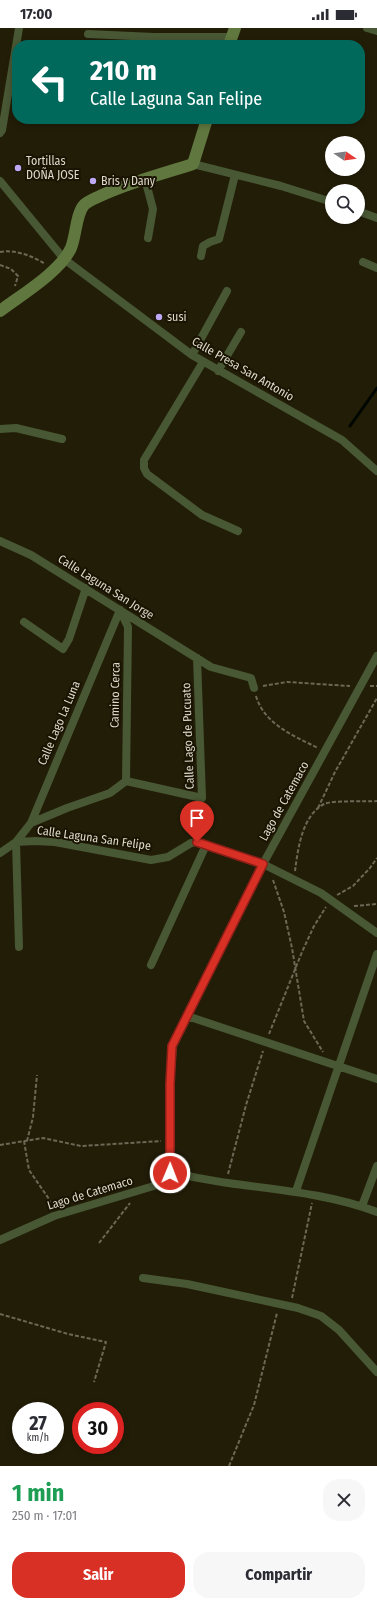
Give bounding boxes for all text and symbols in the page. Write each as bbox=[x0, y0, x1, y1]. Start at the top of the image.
text: 17:00 bbox=[20, 5, 53, 23]
text: 210 m bbox=[90, 54, 157, 87]
icon: left bbox=[24, 56, 76, 108]
text: Calle Laguna San Felipe bbox=[90, 88, 262, 110]
north arrow bbox=[325, 136, 365, 176]
map controls bbox=[325, 136, 365, 224]
place label: Tortillas DOÑA JOSE bbox=[26, 154, 80, 182]
marker: Tortillas DOÑA JOSE bbox=[13, 163, 23, 173]
place label: Bris y Dany bbox=[101, 174, 156, 188]
marker: Bris y Dany bbox=[88, 176, 98, 186]
button: search bbox=[325, 184, 365, 224]
place label: susi bbox=[167, 310, 187, 324]
marker: susi bbox=[154, 312, 164, 322]
street label: Calle Presa San Antonio bbox=[189, 334, 297, 404]
street label: Calle Laguna San Jorge bbox=[55, 552, 157, 622]
street label: Camino Cerca bbox=[107, 662, 123, 728]
street label: Calle Lago La Luna bbox=[35, 679, 83, 767]
street label: Calle Lago de Pucuato bbox=[179, 682, 197, 790]
street label: Lago de Catemaco bbox=[256, 759, 312, 843]
pin bbox=[180, 801, 214, 842]
icon: arrive bbox=[186, 807, 208, 829]
street label: Calle Laguna San Felipe bbox=[36, 823, 152, 853]
position arrow bbox=[149, 1152, 191, 1194]
street label: Lago de Catemaco bbox=[46, 1173, 134, 1213]
speed limit sign: 30 bbox=[72, 1402, 124, 1454]
text: 27 bbox=[29, 1411, 47, 1435]
text: km/h bbox=[27, 1432, 49, 1444]
text: 1 min bbox=[12, 1479, 64, 1507]
button: close bbox=[323, 1479, 365, 1521]
text: 250 m · 17:01 bbox=[12, 1508, 77, 1523]
button: Salir bbox=[12, 1552, 185, 1598]
button: Compartir bbox=[193, 1552, 365, 1598]

